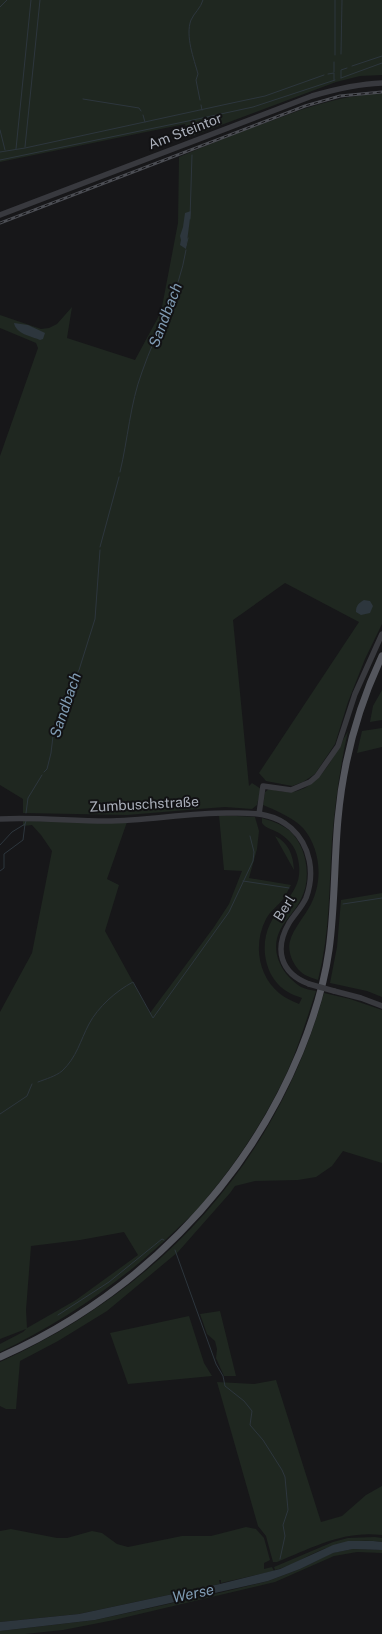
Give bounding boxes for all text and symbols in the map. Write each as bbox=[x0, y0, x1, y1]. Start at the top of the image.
street label: Am Steintor bbox=[146, 110, 224, 152]
water label: Sandbach bbox=[145, 280, 185, 350]
water label: Sandbach bbox=[46, 670, 84, 740]
street label: Zumbuschstraße bbox=[89, 793, 199, 815]
street label: Berl bbox=[270, 892, 298, 924]
water label: Werse bbox=[171, 1580, 215, 1606]

